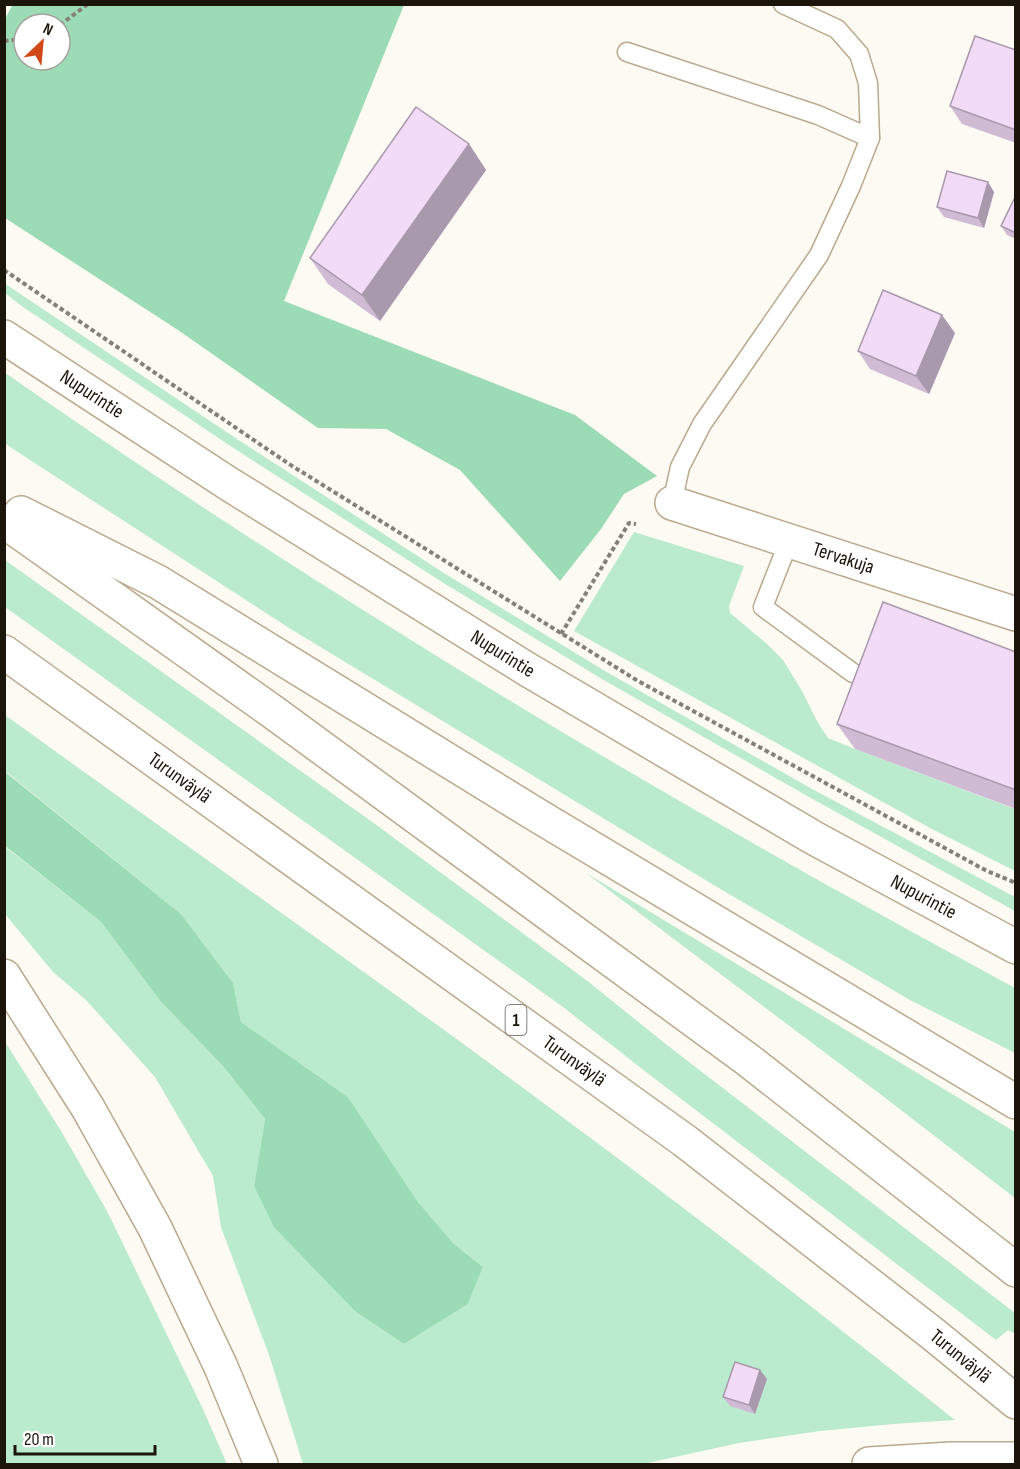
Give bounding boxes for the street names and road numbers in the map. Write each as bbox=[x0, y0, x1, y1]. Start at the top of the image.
street label: Nupurintie bbox=[55, 365, 128, 424]
street label: Tervakuja bbox=[810, 537, 877, 579]
street label: Nupurintie bbox=[466, 625, 539, 683]
street label: Turunväylä bbox=[143, 747, 216, 809]
street label: Nupurintie bbox=[886, 870, 961, 925]
road number: 1 bbox=[506, 1005, 526, 1035]
street label: Turunväylä bbox=[538, 1031, 610, 1092]
street label: Turunväylä bbox=[925, 1324, 996, 1388]

